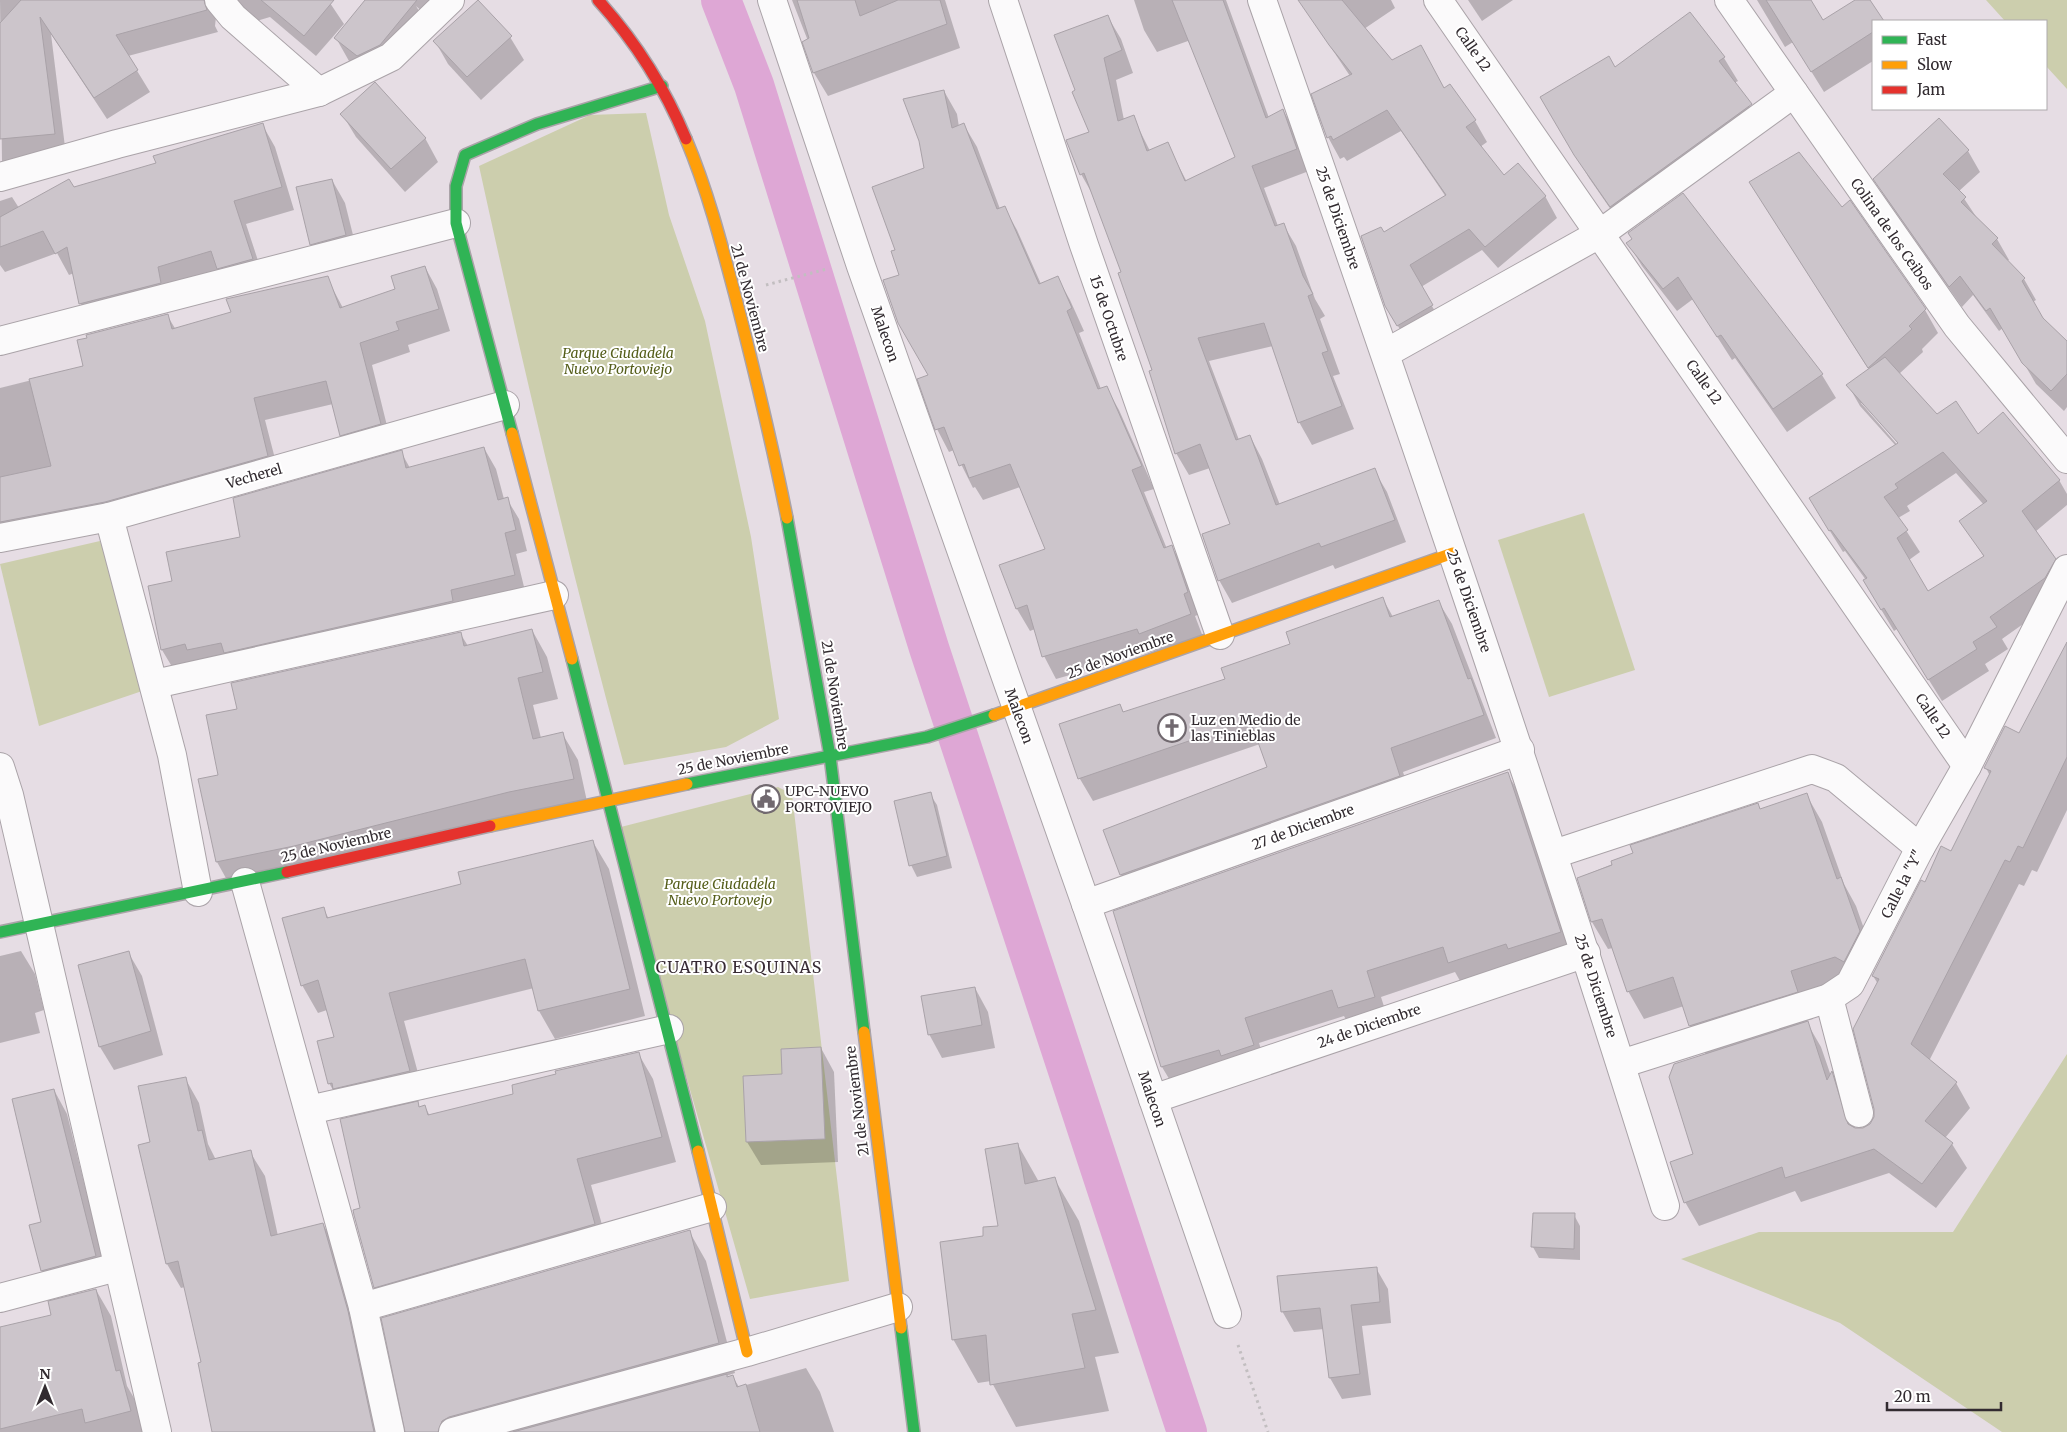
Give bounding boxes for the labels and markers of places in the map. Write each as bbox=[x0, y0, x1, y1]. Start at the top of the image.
place label: Luz en Medio de las Tinieblas bbox=[1191, 711, 1301, 745]
church icon: Luz en Medio de las Tinieblas bbox=[1157, 713, 1187, 743]
place label: UPC-NUEVO PORTOVIEJO bbox=[785, 782, 872, 816]
public building icon: UPC-NUEVO PORTOVIEJO bbox=[751, 784, 781, 814]

